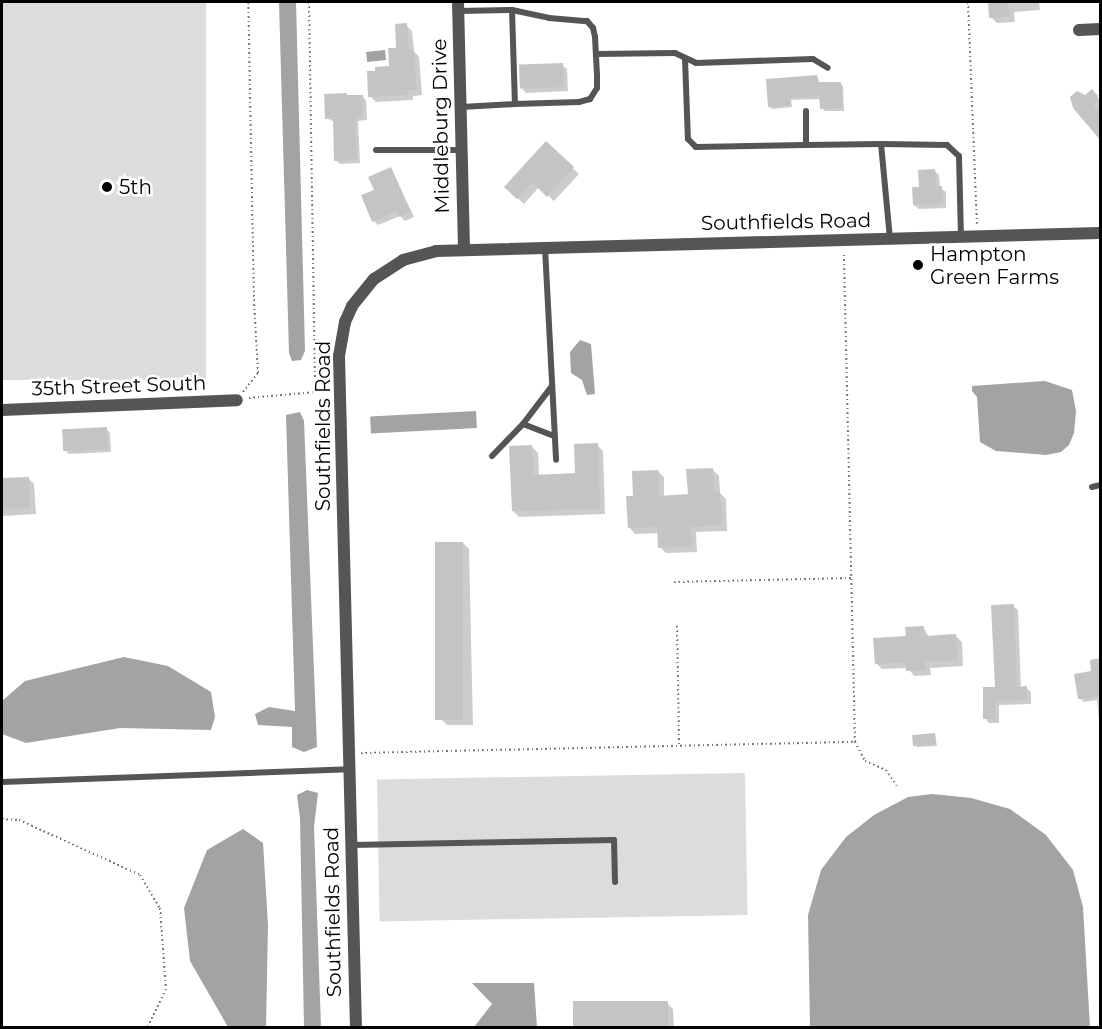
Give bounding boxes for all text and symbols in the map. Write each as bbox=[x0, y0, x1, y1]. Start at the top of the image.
street label: Middleburg Drive bbox=[427, 38, 455, 214]
place label: 5th bbox=[119, 175, 152, 199]
marker: 5th bbox=[100, 180, 114, 194]
street label: Southfields Road bbox=[701, 209, 871, 235]
place label: Hampton Green Farms bbox=[930, 242, 1059, 289]
marker: Hampton Green Farms bbox=[911, 258, 925, 272]
street label: Southfields Road bbox=[311, 341, 335, 511]
street label: 35th Street South bbox=[31, 371, 207, 401]
street label: Southfields Road bbox=[320, 827, 346, 997]

